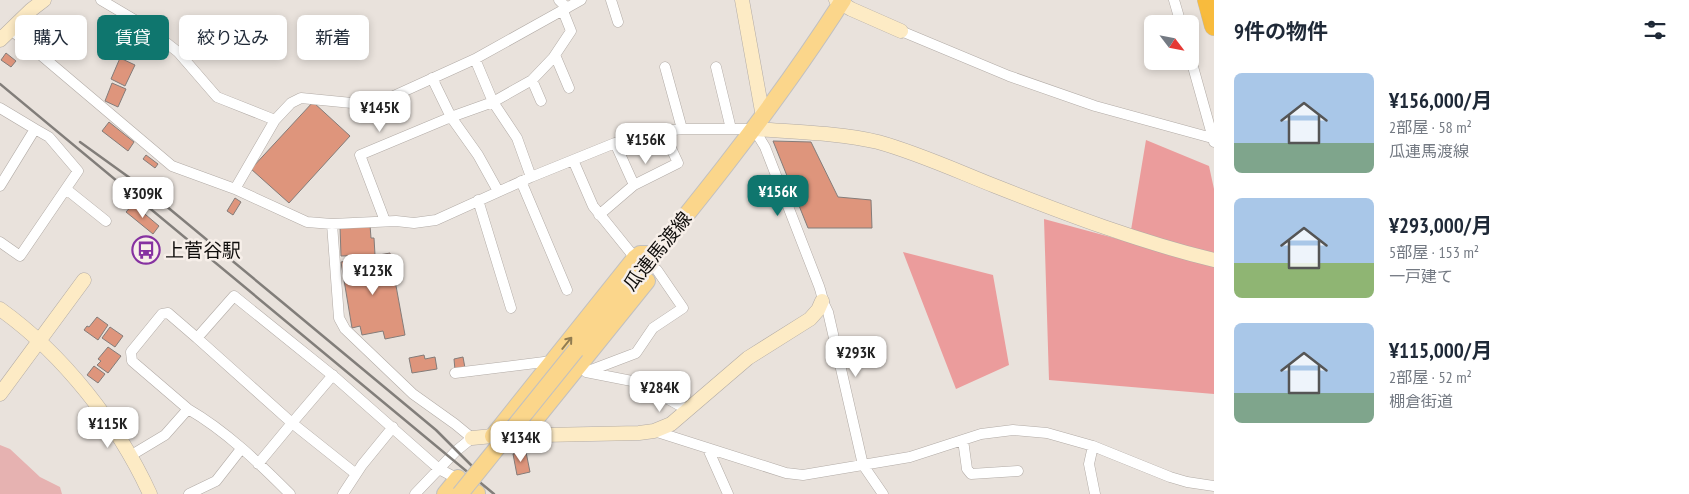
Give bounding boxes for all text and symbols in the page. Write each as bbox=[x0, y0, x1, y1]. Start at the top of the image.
chip: 購入 bbox=[15, 15, 87, 60]
chip: 賃貸 bbox=[97, 15, 169, 60]
chip: 絞り込み bbox=[179, 15, 287, 60]
chip: 新着 bbox=[297, 15, 369, 60]
north arrow bbox=[1144, 15, 1199, 70]
map controls bbox=[1144, 15, 1199, 70]
icon: filters bbox=[1641, 16, 1669, 44]
text: 9件の物件 bbox=[1234, 18, 1328, 45]
text: ¥156,000/月 bbox=[1389, 87, 1492, 114]
pin: ¥145K bbox=[345, 90, 415, 133]
icon: home bbox=[1274, 93, 1334, 153]
text: ¥145K bbox=[361, 97, 399, 117]
text: 2部屋 · 58 m² bbox=[1389, 117, 1472, 137]
pin: ¥156K bbox=[611, 122, 681, 165]
text: ¥156K bbox=[627, 129, 665, 149]
text: 瓜連馬渡線 bbox=[1389, 141, 1469, 161]
pin: ¥156K bbox=[743, 174, 813, 217]
pin: ¥309K bbox=[108, 176, 178, 219]
text: ¥156K bbox=[759, 181, 797, 201]
text: ¥309K bbox=[124, 183, 162, 203]
street label: 瓜連馬渡線 bbox=[618, 207, 696, 295]
text: ¥293,000/月 bbox=[1389, 212, 1492, 239]
icon: home bbox=[1274, 218, 1334, 278]
bus stop icon: 上菅谷駅 bbox=[131, 235, 161, 265]
place label: 上菅谷駅 bbox=[165, 238, 241, 262]
text: 5部屋 · 153 m² bbox=[1389, 242, 1479, 262]
pin: ¥123K bbox=[338, 254, 408, 296]
text: ¥123K bbox=[354, 260, 392, 280]
text: 一戸建て bbox=[1389, 266, 1453, 286]
one-way arrow bbox=[561, 336, 572, 349]
pin: ¥293K bbox=[821, 336, 891, 378]
text: ¥115,000/月 bbox=[1389, 337, 1492, 364]
text: ¥293K bbox=[837, 342, 875, 362]
icon: home bbox=[1274, 343, 1334, 403]
text: 2部屋 · 52 m² bbox=[1389, 367, 1472, 387]
pin: ¥284K bbox=[625, 370, 695, 413]
text: ¥284K bbox=[641, 377, 679, 397]
text: 棚倉街道 bbox=[1389, 391, 1453, 411]
pin: ¥115K bbox=[73, 406, 143, 449]
text: ¥115K bbox=[89, 413, 127, 433]
pin: ¥134K bbox=[486, 420, 556, 463]
text: ¥134K bbox=[502, 427, 540, 447]

